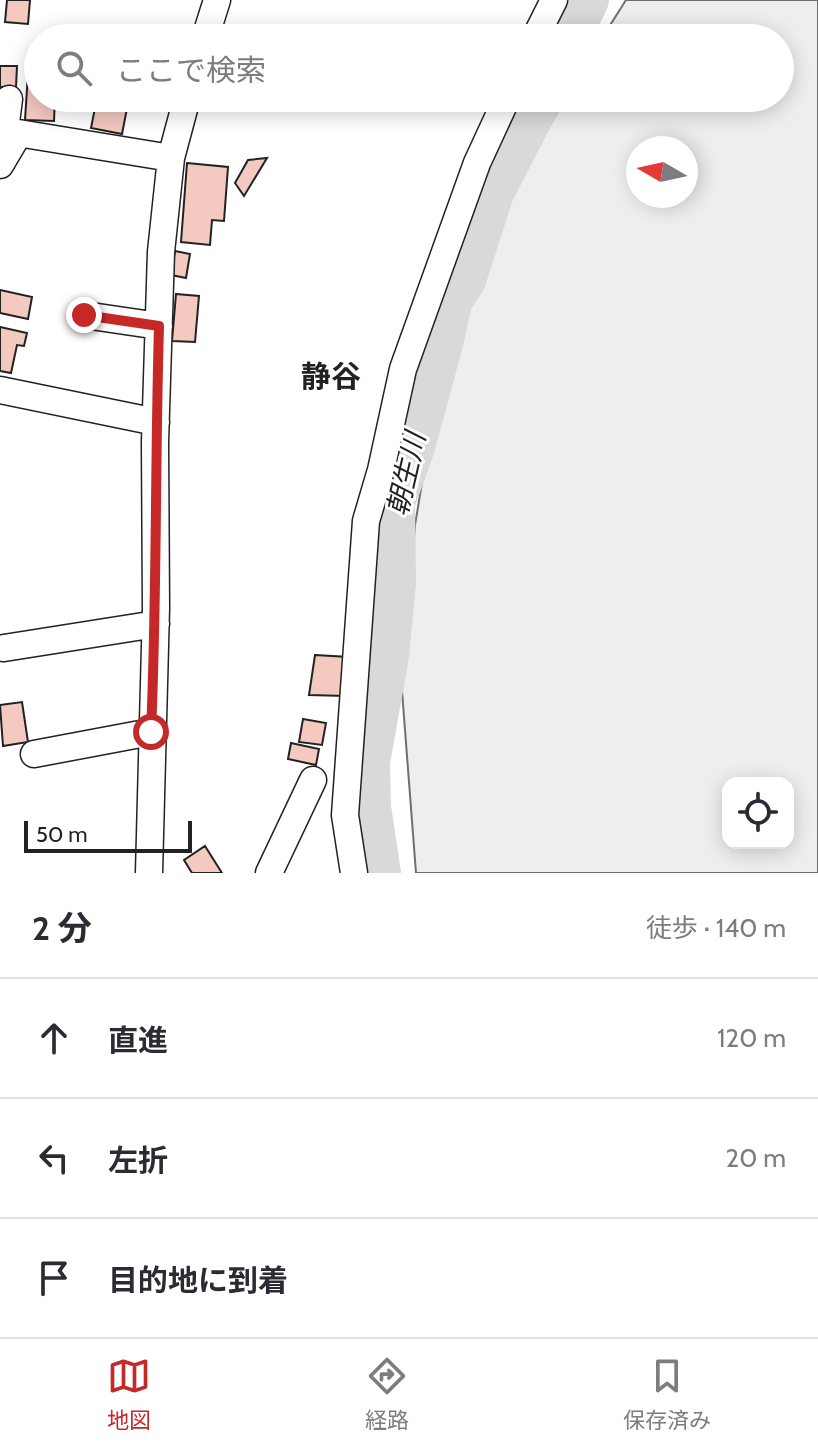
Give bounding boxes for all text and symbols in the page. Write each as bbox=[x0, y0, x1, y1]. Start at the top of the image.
search box bbox=[24, 24, 794, 112]
icon: search bbox=[52, 46, 96, 90]
text: ここで検索 bbox=[116, 52, 266, 89]
north arrow bbox=[626, 136, 698, 208]
route end bbox=[66, 297, 102, 333]
district label: 静谷 bbox=[301, 358, 361, 395]
water label: 朝生川 bbox=[380, 426, 433, 519]
route start bbox=[133, 714, 169, 750]
map controls bbox=[722, 777, 794, 849]
button: locate bbox=[722, 777, 794, 849]
scale bar bbox=[24, 817, 192, 853]
text: 50 m bbox=[36, 821, 88, 848]
text: 2 分 bbox=[32, 907, 92, 949]
text: 徒歩 · 140 m bbox=[646, 912, 786, 944]
icon: ahead bbox=[32, 1016, 76, 1060]
text: 直進 bbox=[108, 1022, 168, 1059]
text: 120 m bbox=[717, 1022, 786, 1054]
icon: left bbox=[32, 1136, 76, 1180]
text: 左折 bbox=[108, 1142, 168, 1179]
text: 20 m bbox=[726, 1142, 786, 1174]
icon: arrive bbox=[32, 1256, 76, 1300]
text: 目的地に到着 bbox=[108, 1262, 288, 1299]
tab: 地図 bbox=[107, 1354, 151, 1434]
tab: 経路 bbox=[365, 1354, 409, 1434]
tab: 保存済み bbox=[623, 1354, 711, 1434]

